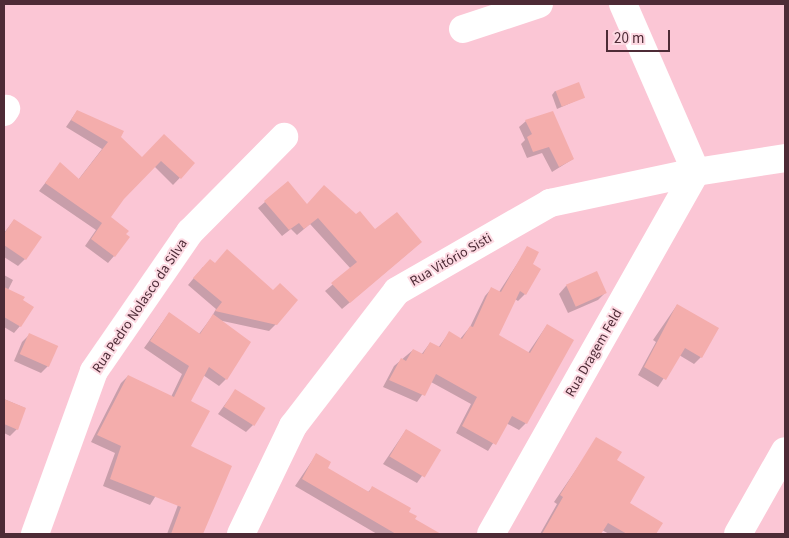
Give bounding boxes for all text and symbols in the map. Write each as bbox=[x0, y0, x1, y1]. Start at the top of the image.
scale bar bbox=[609, 20, 673, 52]
text: 20 m bbox=[614, 28, 644, 49]
street label: Rua Vitório Sisti bbox=[407, 230, 495, 290]
street label: Rua Pedro Nolasco da Silva bbox=[89, 236, 191, 376]
street label: Rua Dragem Feld bbox=[562, 306, 626, 400]

